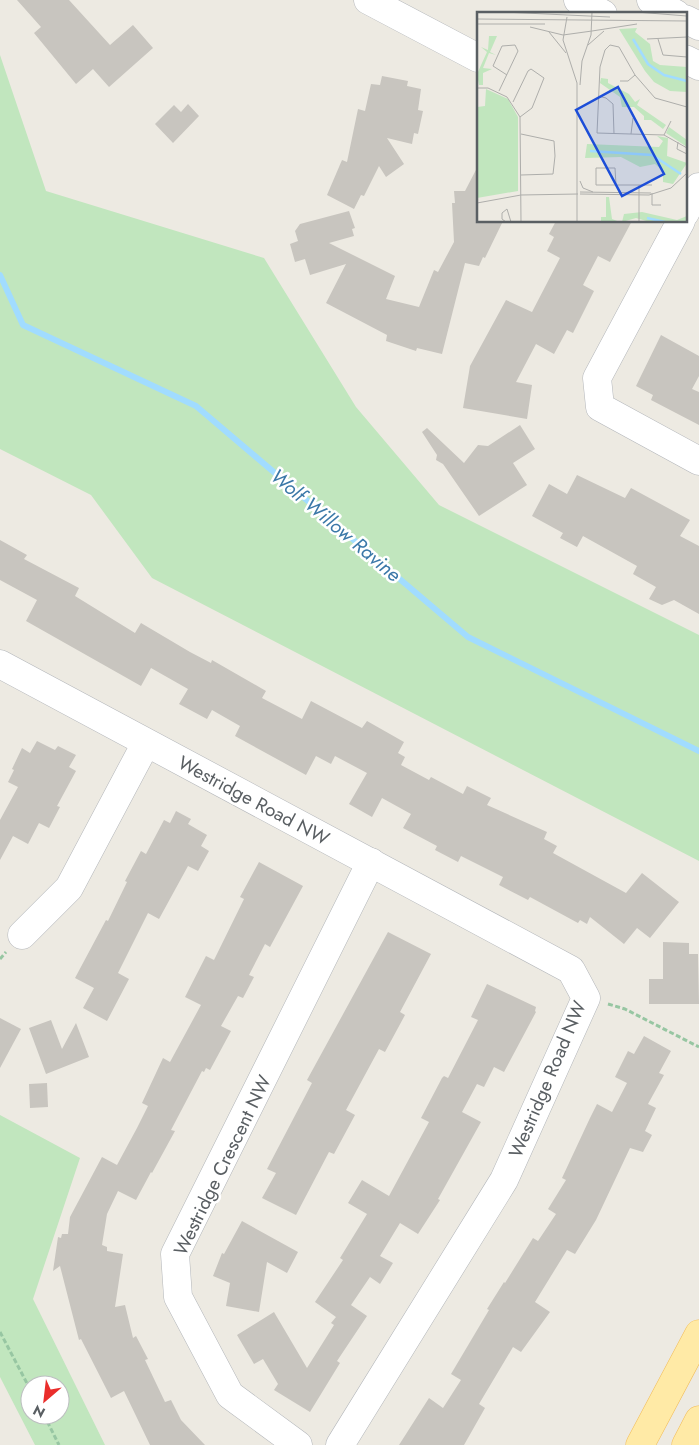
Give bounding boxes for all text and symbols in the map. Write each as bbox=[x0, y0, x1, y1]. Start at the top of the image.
inset map bbox=[477, 12, 686, 222]
water label: Wolf Willow Ravine bbox=[264, 462, 407, 589]
street label: Westridge Road NW bbox=[173, 749, 334, 852]
street label: Westridge Road NW bbox=[502, 996, 593, 1162]
street label: Westridge Crescent NW bbox=[167, 1071, 278, 1260]
north arrow bbox=[20, 1375, 70, 1425]
text: N bbox=[29, 1400, 49, 1423]

